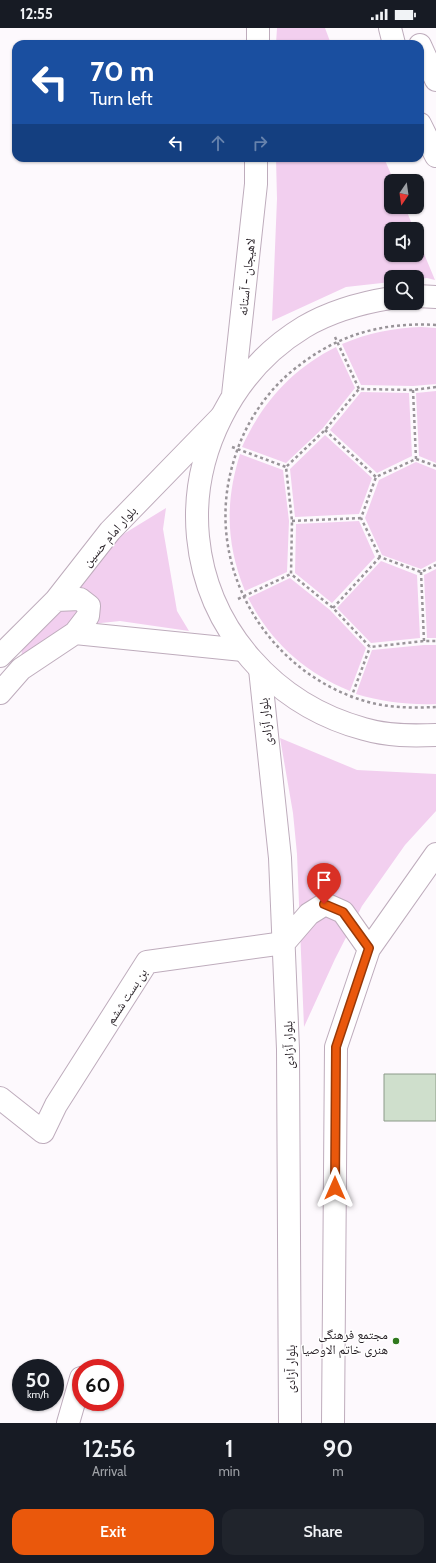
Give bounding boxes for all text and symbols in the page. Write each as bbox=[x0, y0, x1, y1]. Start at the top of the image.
text: 12:55 bbox=[20, 5, 53, 23]
text: 70 m bbox=[90, 54, 154, 88]
icon: left bbox=[24, 56, 76, 108]
text: Turn left bbox=[90, 88, 153, 110]
icon: left bbox=[165, 132, 187, 154]
icon: ahead bbox=[207, 132, 229, 154]
icon: right bbox=[249, 132, 271, 154]
north arrow bbox=[384, 174, 424, 214]
map controls bbox=[384, 174, 424, 310]
button: sound bbox=[384, 222, 424, 262]
street label: لاهیجان - آستانه bbox=[234, 237, 259, 317]
button: search bbox=[384, 270, 424, 310]
street label: بلوار امام حسین bbox=[78, 503, 140, 570]
street label: بلوار آزادی bbox=[255, 697, 276, 747]
pin bbox=[307, 863, 341, 904]
icon: arrive bbox=[313, 869, 335, 891]
street label: بن بست ششم bbox=[102, 965, 151, 1028]
street label: بلوار آزادی bbox=[279, 1020, 298, 1070]
position arrow bbox=[314, 1167, 356, 1209]
place label: مجتمع فرهنگی هنری خاتم الاوصیا bbox=[301, 1326, 388, 1358]
marker: مجتمع فرهنگی هنری خاتم الاوصیا bbox=[391, 1336, 401, 1346]
street label: بلوار آزادی bbox=[282, 1345, 299, 1393]
speed limit sign: 60 bbox=[72, 1359, 124, 1411]
text: 50 bbox=[26, 1368, 50, 1392]
text: km/h bbox=[27, 1388, 49, 1401]
text: 12:56 bbox=[83, 1434, 136, 1463]
text: 1 bbox=[225, 1434, 233, 1463]
text: 90 bbox=[323, 1434, 353, 1463]
text: Arrival bbox=[92, 1463, 127, 1479]
text: min bbox=[218, 1463, 240, 1479]
text: m bbox=[332, 1463, 344, 1479]
button: Exit bbox=[12, 1509, 214, 1555]
button: Share bbox=[222, 1509, 424, 1555]

